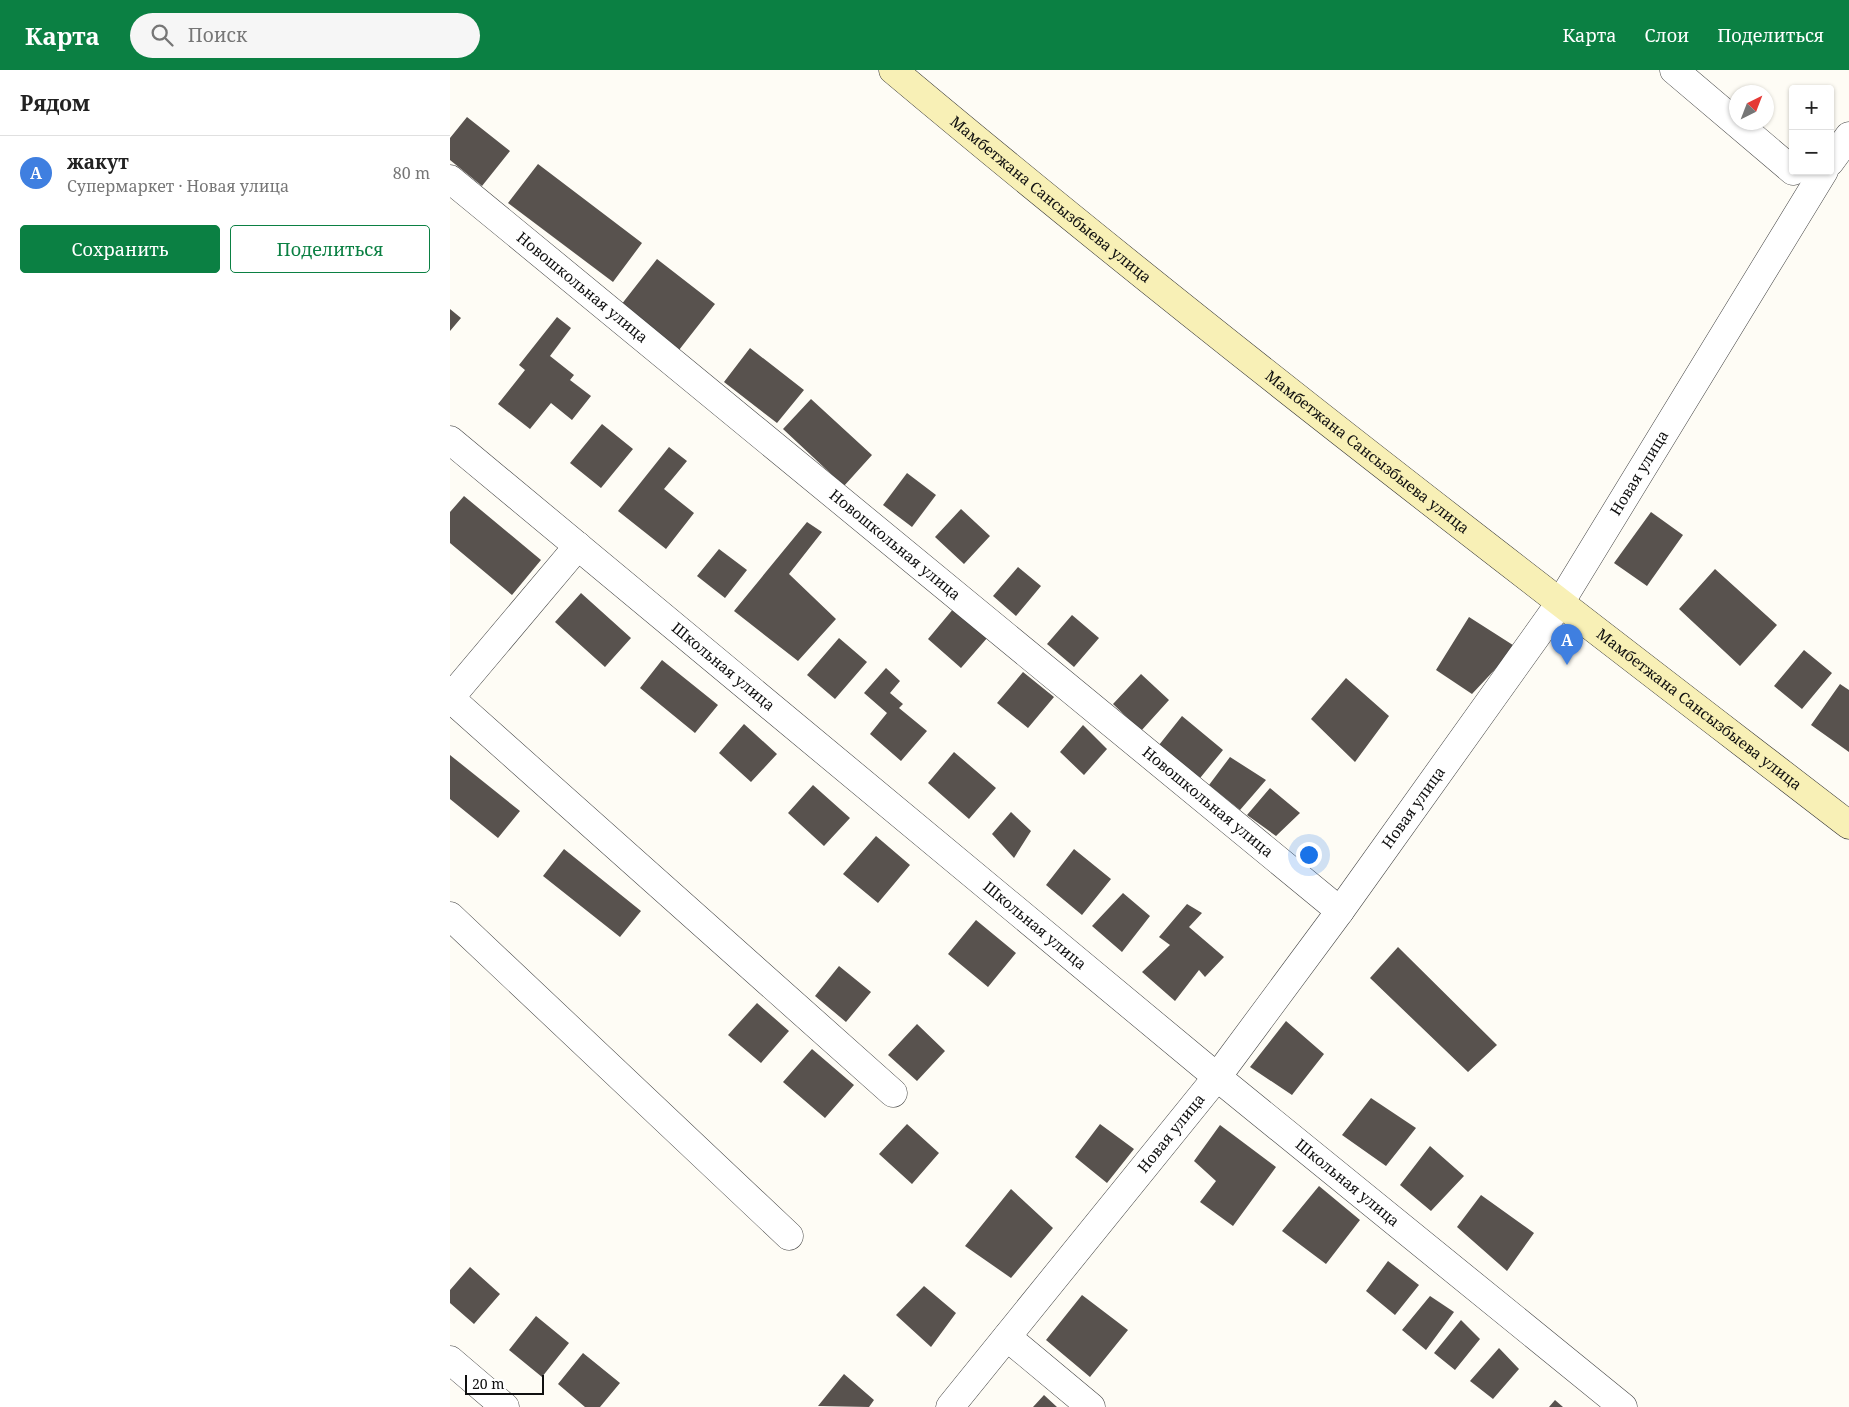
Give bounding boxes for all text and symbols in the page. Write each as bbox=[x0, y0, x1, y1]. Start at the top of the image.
search box bbox=[130, 13, 480, 58]
text: Карта bbox=[25, 19, 100, 52]
icon: search bbox=[148, 21, 176, 49]
text: Поиск bbox=[188, 22, 247, 48]
text: Карта bbox=[1562, 23, 1617, 47]
text: Слои bbox=[1645, 23, 1689, 47]
text: Поделиться bbox=[1717, 23, 1824, 47]
north arrow bbox=[1729, 85, 1774, 130]
map controls bbox=[1789, 85, 1834, 175]
button: + bbox=[1789, 85, 1834, 130]
text: Рядом bbox=[20, 89, 90, 117]
street label: Мамбетжана Сансызбыева улица bbox=[946, 111, 1156, 287]
button: − bbox=[1789, 130, 1834, 175]
text: жакут bbox=[67, 149, 129, 175]
text: A bbox=[30, 162, 42, 184]
text: 80 m bbox=[393, 162, 430, 184]
text: Супермаркет · Новая улица bbox=[67, 175, 289, 197]
button: Сохранить bbox=[20, 225, 220, 273]
button: Поделиться bbox=[230, 225, 430, 273]
street label: Новошкольная улица bbox=[513, 227, 652, 347]
street label: Мамбетжана Сансызбыева улица bbox=[1262, 365, 1474, 538]
street label: Новая улица bbox=[1605, 426, 1672, 519]
street label: Новошкольная улица bbox=[826, 484, 965, 604]
street label: Школьная улица bbox=[668, 617, 780, 715]
street label: Мамбетжана Сансызбыева улица bbox=[1593, 623, 1806, 794]
pin: A bbox=[1551, 624, 1583, 665]
street label: Новошкольная улица bbox=[1139, 742, 1278, 861]
street label: Новая улица bbox=[1377, 762, 1449, 852]
your location bbox=[1296, 842, 1322, 868]
street label: Школьная улица bbox=[980, 876, 1091, 974]
street label: Новая улица bbox=[1133, 1089, 1209, 1176]
street label: Школьная улица bbox=[1292, 1134, 1404, 1230]
scale bar bbox=[465, 1372, 544, 1395]
text: 20 m bbox=[472, 1374, 505, 1393]

